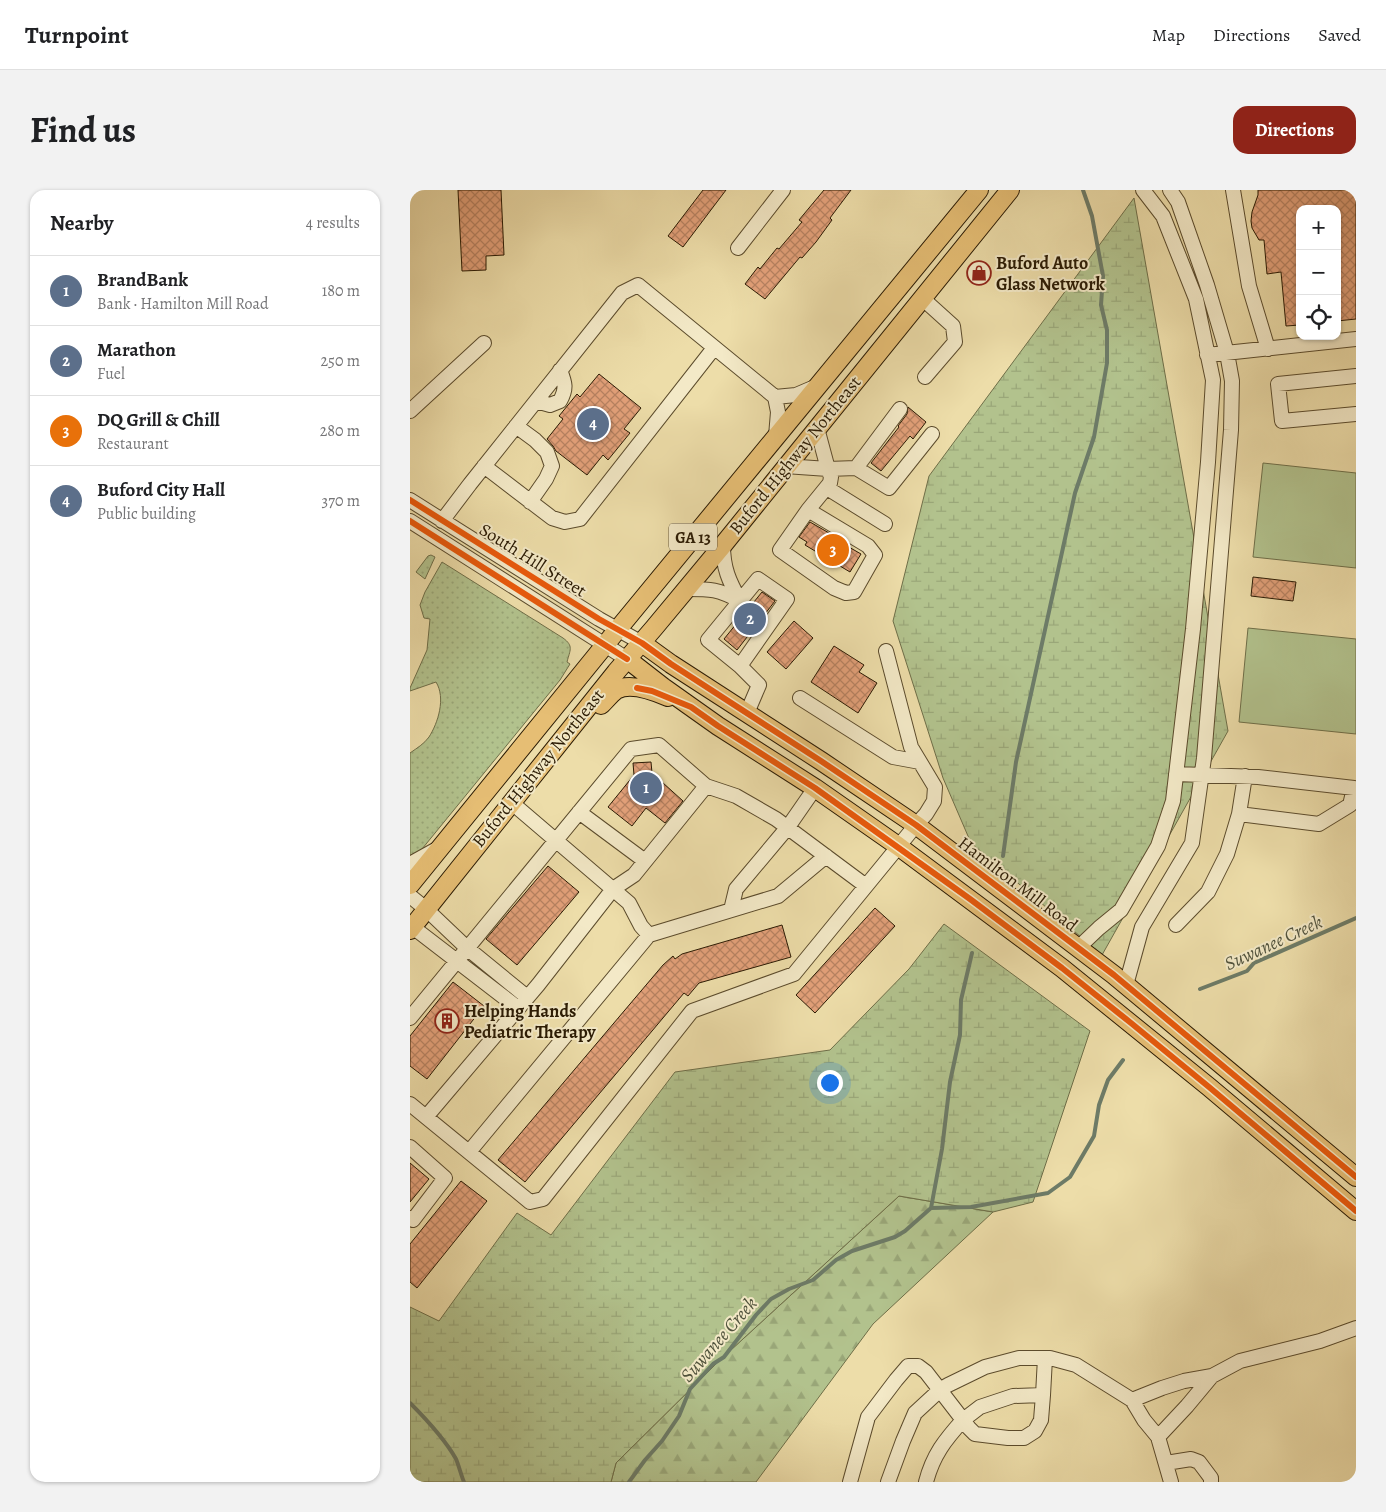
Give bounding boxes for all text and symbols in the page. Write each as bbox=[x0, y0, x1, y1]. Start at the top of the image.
text: Turnpoint bbox=[25, 19, 129, 51]
text: Map bbox=[1152, 23, 1185, 47]
text: Directions bbox=[1213, 23, 1290, 47]
text: Saved bbox=[1318, 23, 1361, 47]
text: Find us bbox=[30, 106, 136, 154]
button: Directions bbox=[1233, 106, 1356, 154]
map controls bbox=[1296, 205, 1341, 340]
button: + bbox=[1296, 205, 1341, 250]
text: Nearby bbox=[50, 209, 113, 237]
text: 4 results bbox=[306, 212, 360, 234]
button: − bbox=[1296, 250, 1341, 295]
place label: Buford Auto Glass Network bbox=[996, 251, 1105, 296]
shop icon: Buford Auto Glass Network bbox=[966, 260, 992, 286]
text: BrandBank bbox=[97, 267, 188, 293]
text: 1 bbox=[63, 280, 69, 302]
text: 180 m bbox=[322, 280, 360, 302]
text: Bank · Hamilton Mill Road bbox=[97, 293, 269, 315]
button: locate bbox=[1296, 295, 1341, 340]
text: Marathon bbox=[97, 337, 176, 363]
text: 2 bbox=[62, 350, 70, 372]
text: 250 m bbox=[321, 350, 360, 372]
text: Fuel bbox=[97, 363, 125, 385]
street label: Buford Highway Northeast bbox=[724, 371, 866, 539]
pin: 4 bbox=[577, 405, 609, 443]
text: DQ Grill & Chill bbox=[97, 407, 220, 433]
text: 3 bbox=[63, 420, 69, 442]
text: 280 m bbox=[320, 420, 360, 442]
text: Restaurant bbox=[97, 433, 169, 455]
text: Buford City Hall bbox=[97, 477, 225, 503]
text: 4 bbox=[62, 490, 70, 512]
text: 370 m bbox=[322, 490, 360, 512]
text: Public building bbox=[97, 503, 196, 525]
street label: South Hill Street bbox=[475, 517, 591, 603]
road number: GA 13 bbox=[669, 524, 717, 551]
pin: 3 bbox=[817, 531, 849, 569]
pin: 2 bbox=[734, 600, 766, 638]
street label: Buford Highway Northeast bbox=[467, 684, 609, 852]
pin: 1 bbox=[630, 769, 662, 807]
street label: Hamilton Mill Road bbox=[953, 831, 1083, 937]
water label: Suwanee Creek bbox=[1220, 909, 1327, 977]
place label: Helping Hands Pediatric Therapy bbox=[464, 999, 596, 1044]
building icon: Helping Hands Pediatric Therapy bbox=[434, 1008, 460, 1034]
your location bbox=[817, 1070, 843, 1096]
water label: Suwanee Creek bbox=[674, 1291, 763, 1388]

